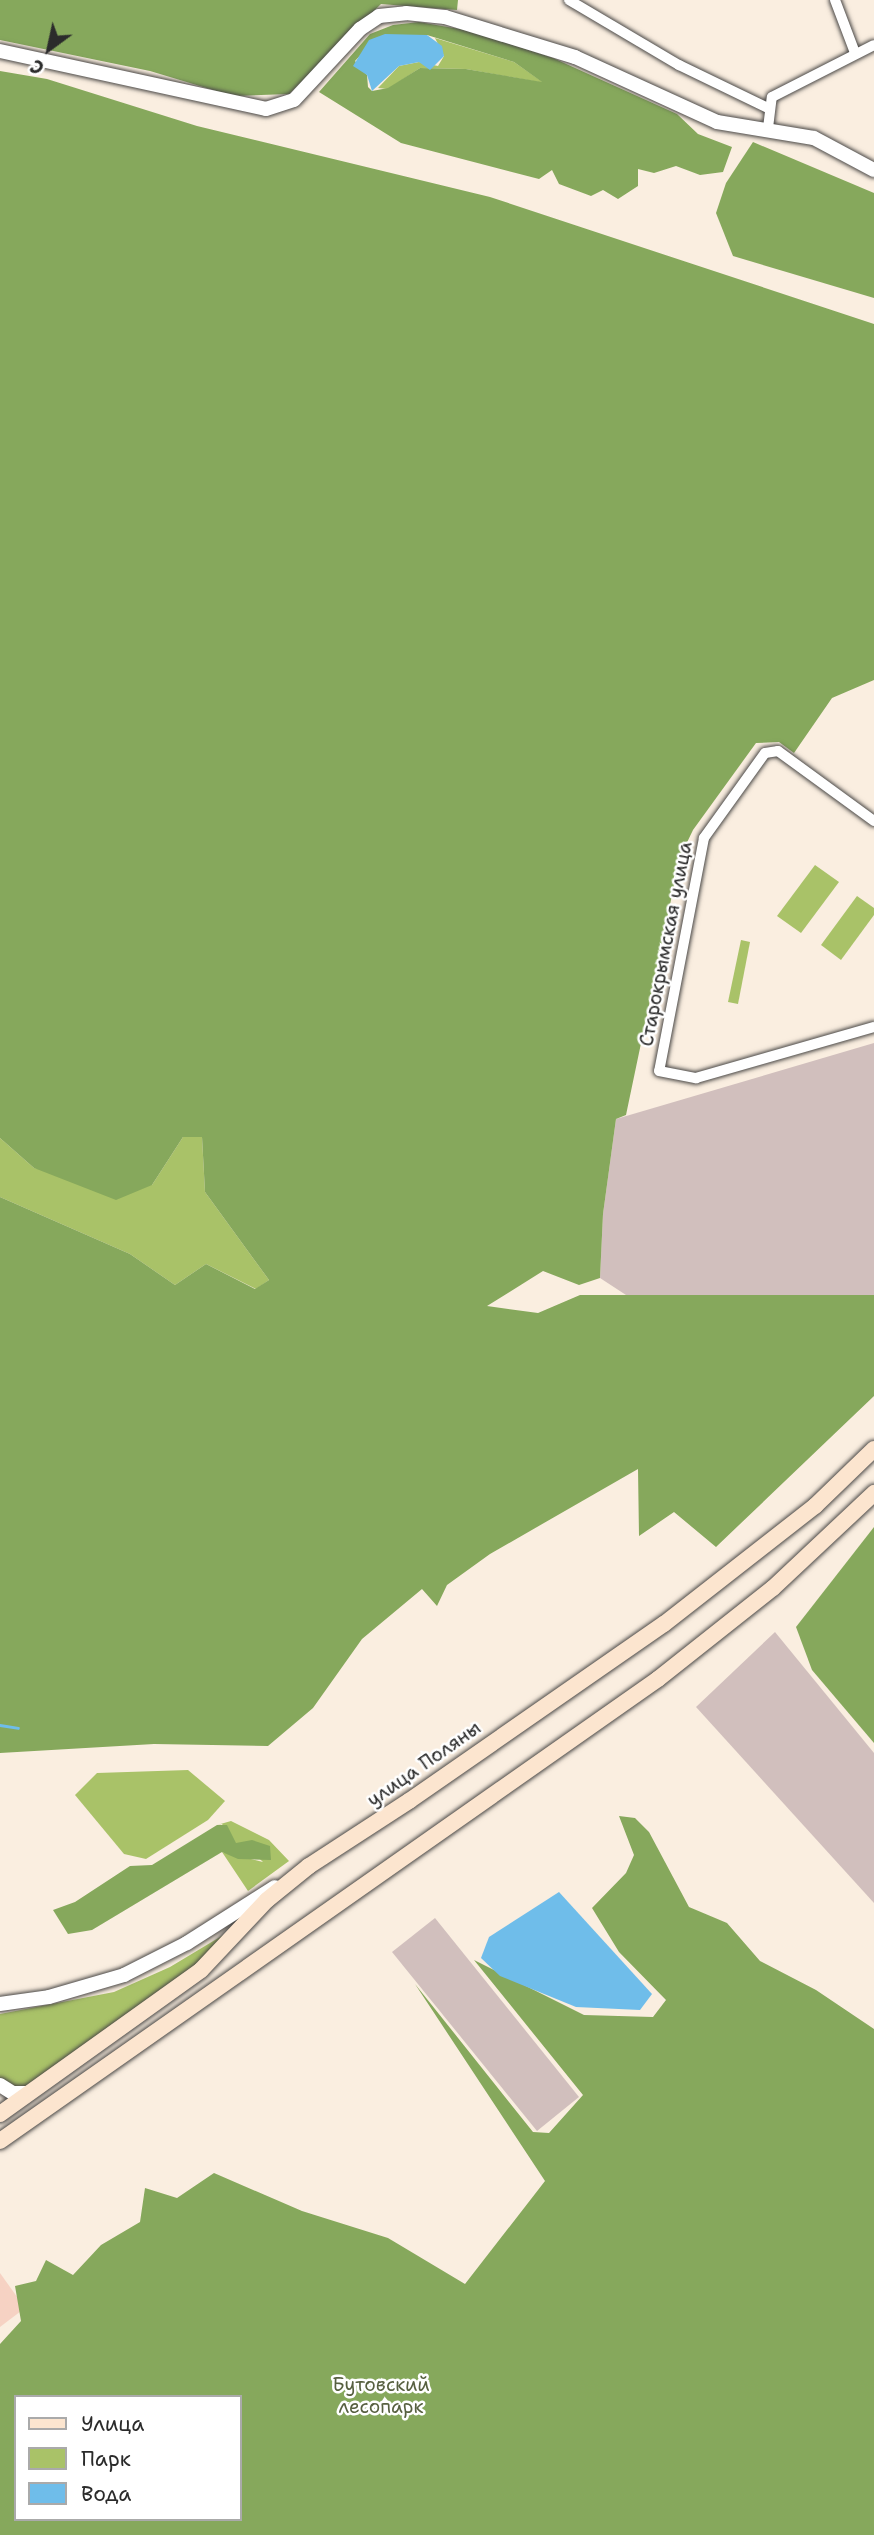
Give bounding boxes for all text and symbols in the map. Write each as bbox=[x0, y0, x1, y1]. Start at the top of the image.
north arrow bbox=[14, 14, 84, 84]
text: С bbox=[26, 53, 49, 81]
street label: Старокрымская улица bbox=[635, 840, 697, 1048]
street label: улица Поляны bbox=[363, 1716, 485, 1812]
park label: Бутовский лесопарк bbox=[332, 2374, 430, 2418]
legend bbox=[14, 2395, 242, 2521]
text: Улица bbox=[81, 2410, 144, 2438]
text: Парк bbox=[81, 2445, 131, 2473]
text: Вода bbox=[81, 2480, 131, 2508]

